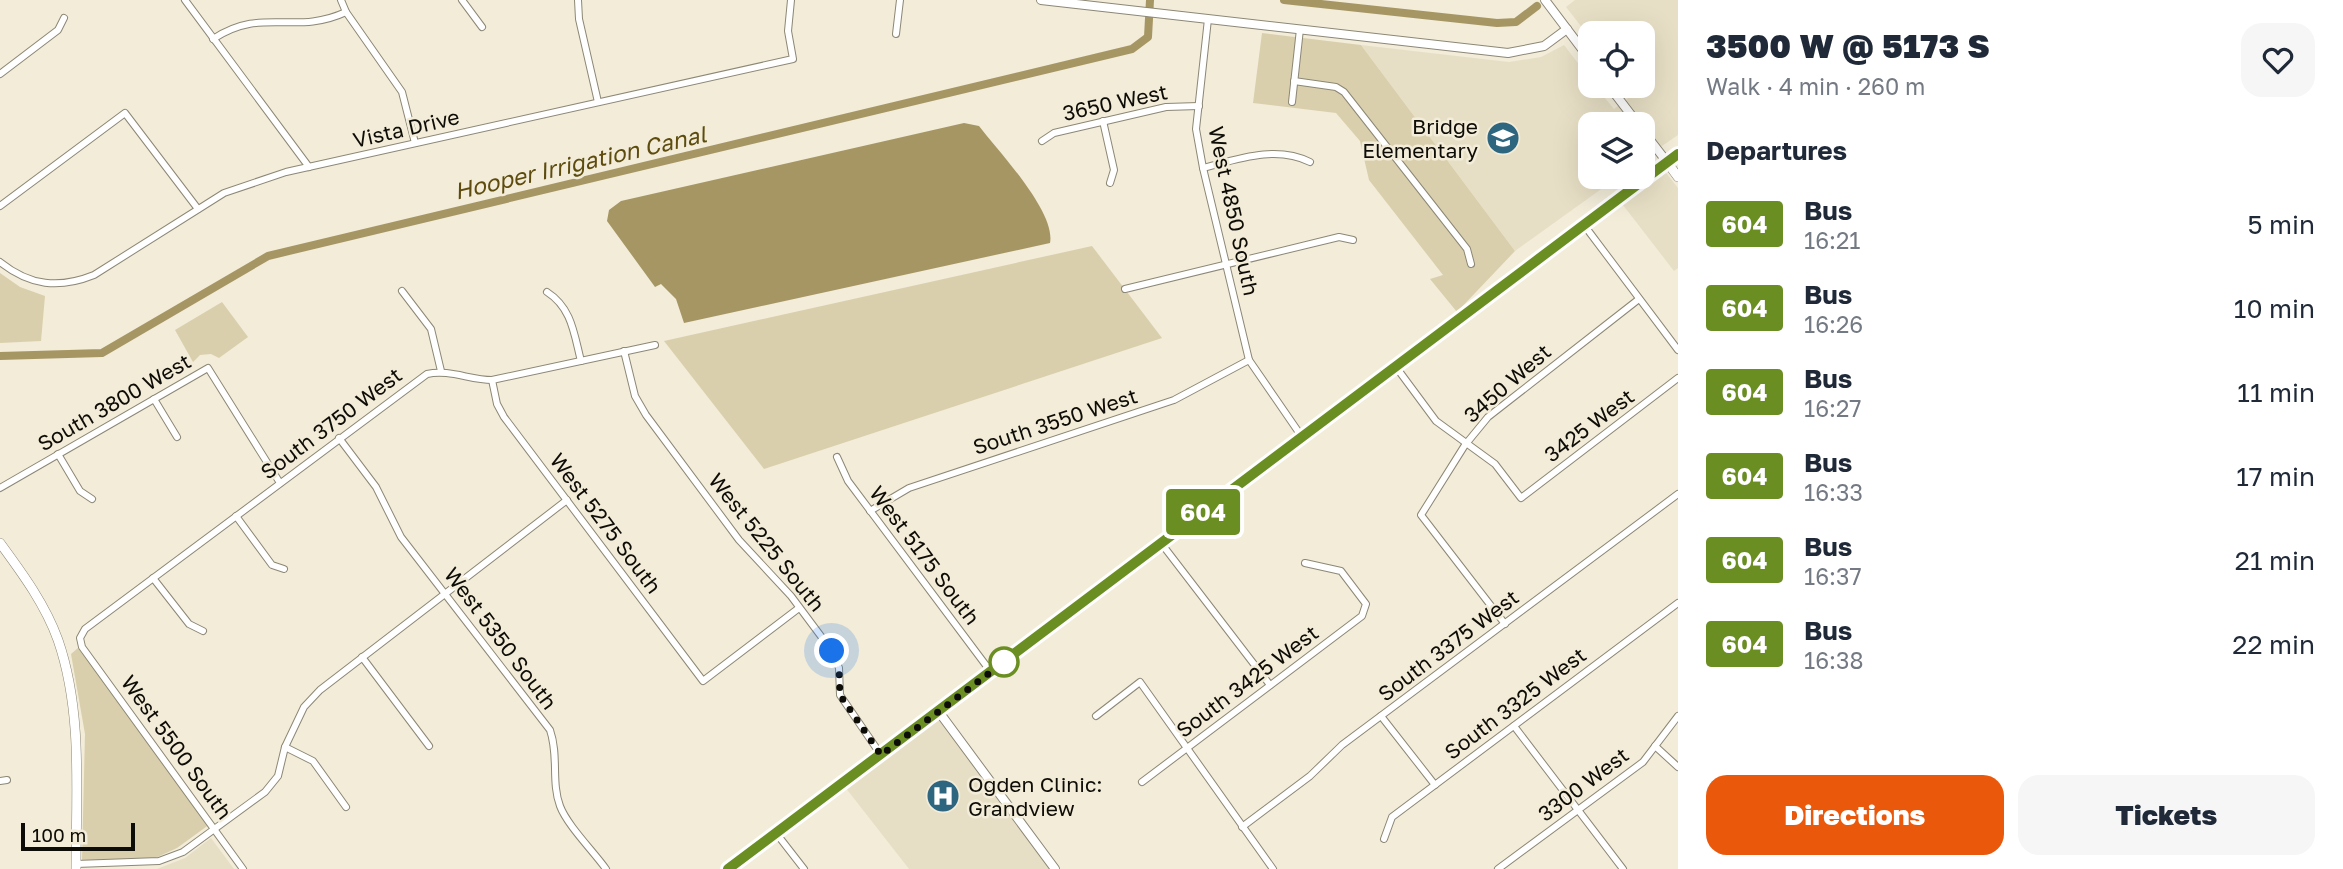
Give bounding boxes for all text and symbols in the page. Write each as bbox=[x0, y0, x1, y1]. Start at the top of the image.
map controls bbox=[1578, 21, 1655, 189]
button: locate bbox=[1578, 21, 1655, 98]
button: heart bbox=[2241, 23, 2315, 97]
text: 3500 W @ 5173 S bbox=[1706, 26, 1990, 65]
text: Walk · 4 min · 260 m bbox=[1706, 72, 1925, 100]
street label: 3650 West bbox=[1060, 78, 1170, 126]
street label: Vista Drive bbox=[350, 103, 462, 153]
button: layers bbox=[1578, 112, 1655, 189]
place label: Bridge Elementary bbox=[1362, 113, 1478, 163]
water label: Hooper Irrigation Canal bbox=[451, 119, 710, 205]
school or university icon: Bridge Elementary bbox=[1484, 119, 1522, 157]
street label: West 4850 South bbox=[1203, 124, 1265, 298]
text: Departures bbox=[1706, 135, 1847, 166]
text: Bus bbox=[1804, 195, 1852, 226]
text: 604 bbox=[1722, 209, 1767, 238]
text: 5 min bbox=[2247, 209, 2315, 240]
text: 16:21 bbox=[1804, 226, 1860, 254]
text: Bus bbox=[1804, 279, 1852, 310]
text: 604 bbox=[1722, 293, 1767, 322]
text: 10 min bbox=[2234, 293, 2315, 324]
text: 16:26 bbox=[1804, 310, 1863, 338]
street label: 3450 West bbox=[1458, 338, 1556, 428]
street label: South 3800 West bbox=[33, 348, 195, 456]
street label: South 3750 West bbox=[255, 361, 407, 485]
text: Bus bbox=[1804, 363, 1852, 394]
text: 604 bbox=[1722, 377, 1767, 406]
text: 11 min bbox=[2237, 377, 2315, 408]
street label: South 3550 West bbox=[970, 382, 1140, 460]
street label: 3425 West bbox=[1539, 383, 1639, 467]
text: 16:27 bbox=[1804, 394, 1862, 422]
text: Bus bbox=[1804, 447, 1852, 478]
street label: West 5275 South bbox=[545, 448, 667, 598]
text: 604 bbox=[1722, 461, 1767, 490]
text: 17 min bbox=[2236, 461, 2315, 492]
street label: West 5225 South bbox=[703, 468, 831, 616]
text: 16:33 bbox=[1804, 478, 1863, 506]
street label: West 5175 South bbox=[864, 480, 986, 630]
line badge: 604 bbox=[1163, 489, 1243, 535]
text: 604 bbox=[1180, 497, 1226, 526]
text: Bus bbox=[1804, 531, 1852, 562]
text: 604 bbox=[1722, 545, 1767, 574]
text: 21 min bbox=[2235, 545, 2315, 576]
street label: West 5350 South bbox=[439, 562, 563, 714]
text: 16:37 bbox=[1804, 562, 1862, 590]
street label: South 3375 West bbox=[1372, 584, 1524, 706]
text: Bus bbox=[1804, 615, 1852, 646]
street label: South 3425 West bbox=[1171, 619, 1323, 743]
text: 604 bbox=[1722, 629, 1767, 658]
text: 22 min bbox=[2232, 629, 2315, 660]
your location bbox=[814, 633, 849, 668]
street label: South 3325 West bbox=[1439, 641, 1591, 765]
text: 16:38 bbox=[1804, 646, 1863, 674]
unlabelled marker bbox=[989, 647, 1019, 677]
street label: West 5500 South bbox=[116, 670, 238, 824]
street label: 3300 West bbox=[1532, 741, 1634, 827]
place label: Ogden Clinic: Grandview bbox=[968, 771, 1103, 821]
button: Directions bbox=[1706, 775, 2004, 855]
button: Tickets bbox=[2018, 775, 2315, 855]
hospital icon: Ogden Clinic: Grandview bbox=[924, 777, 962, 815]
scale bar bbox=[21, 820, 135, 852]
text: 100 m bbox=[32, 823, 86, 846]

